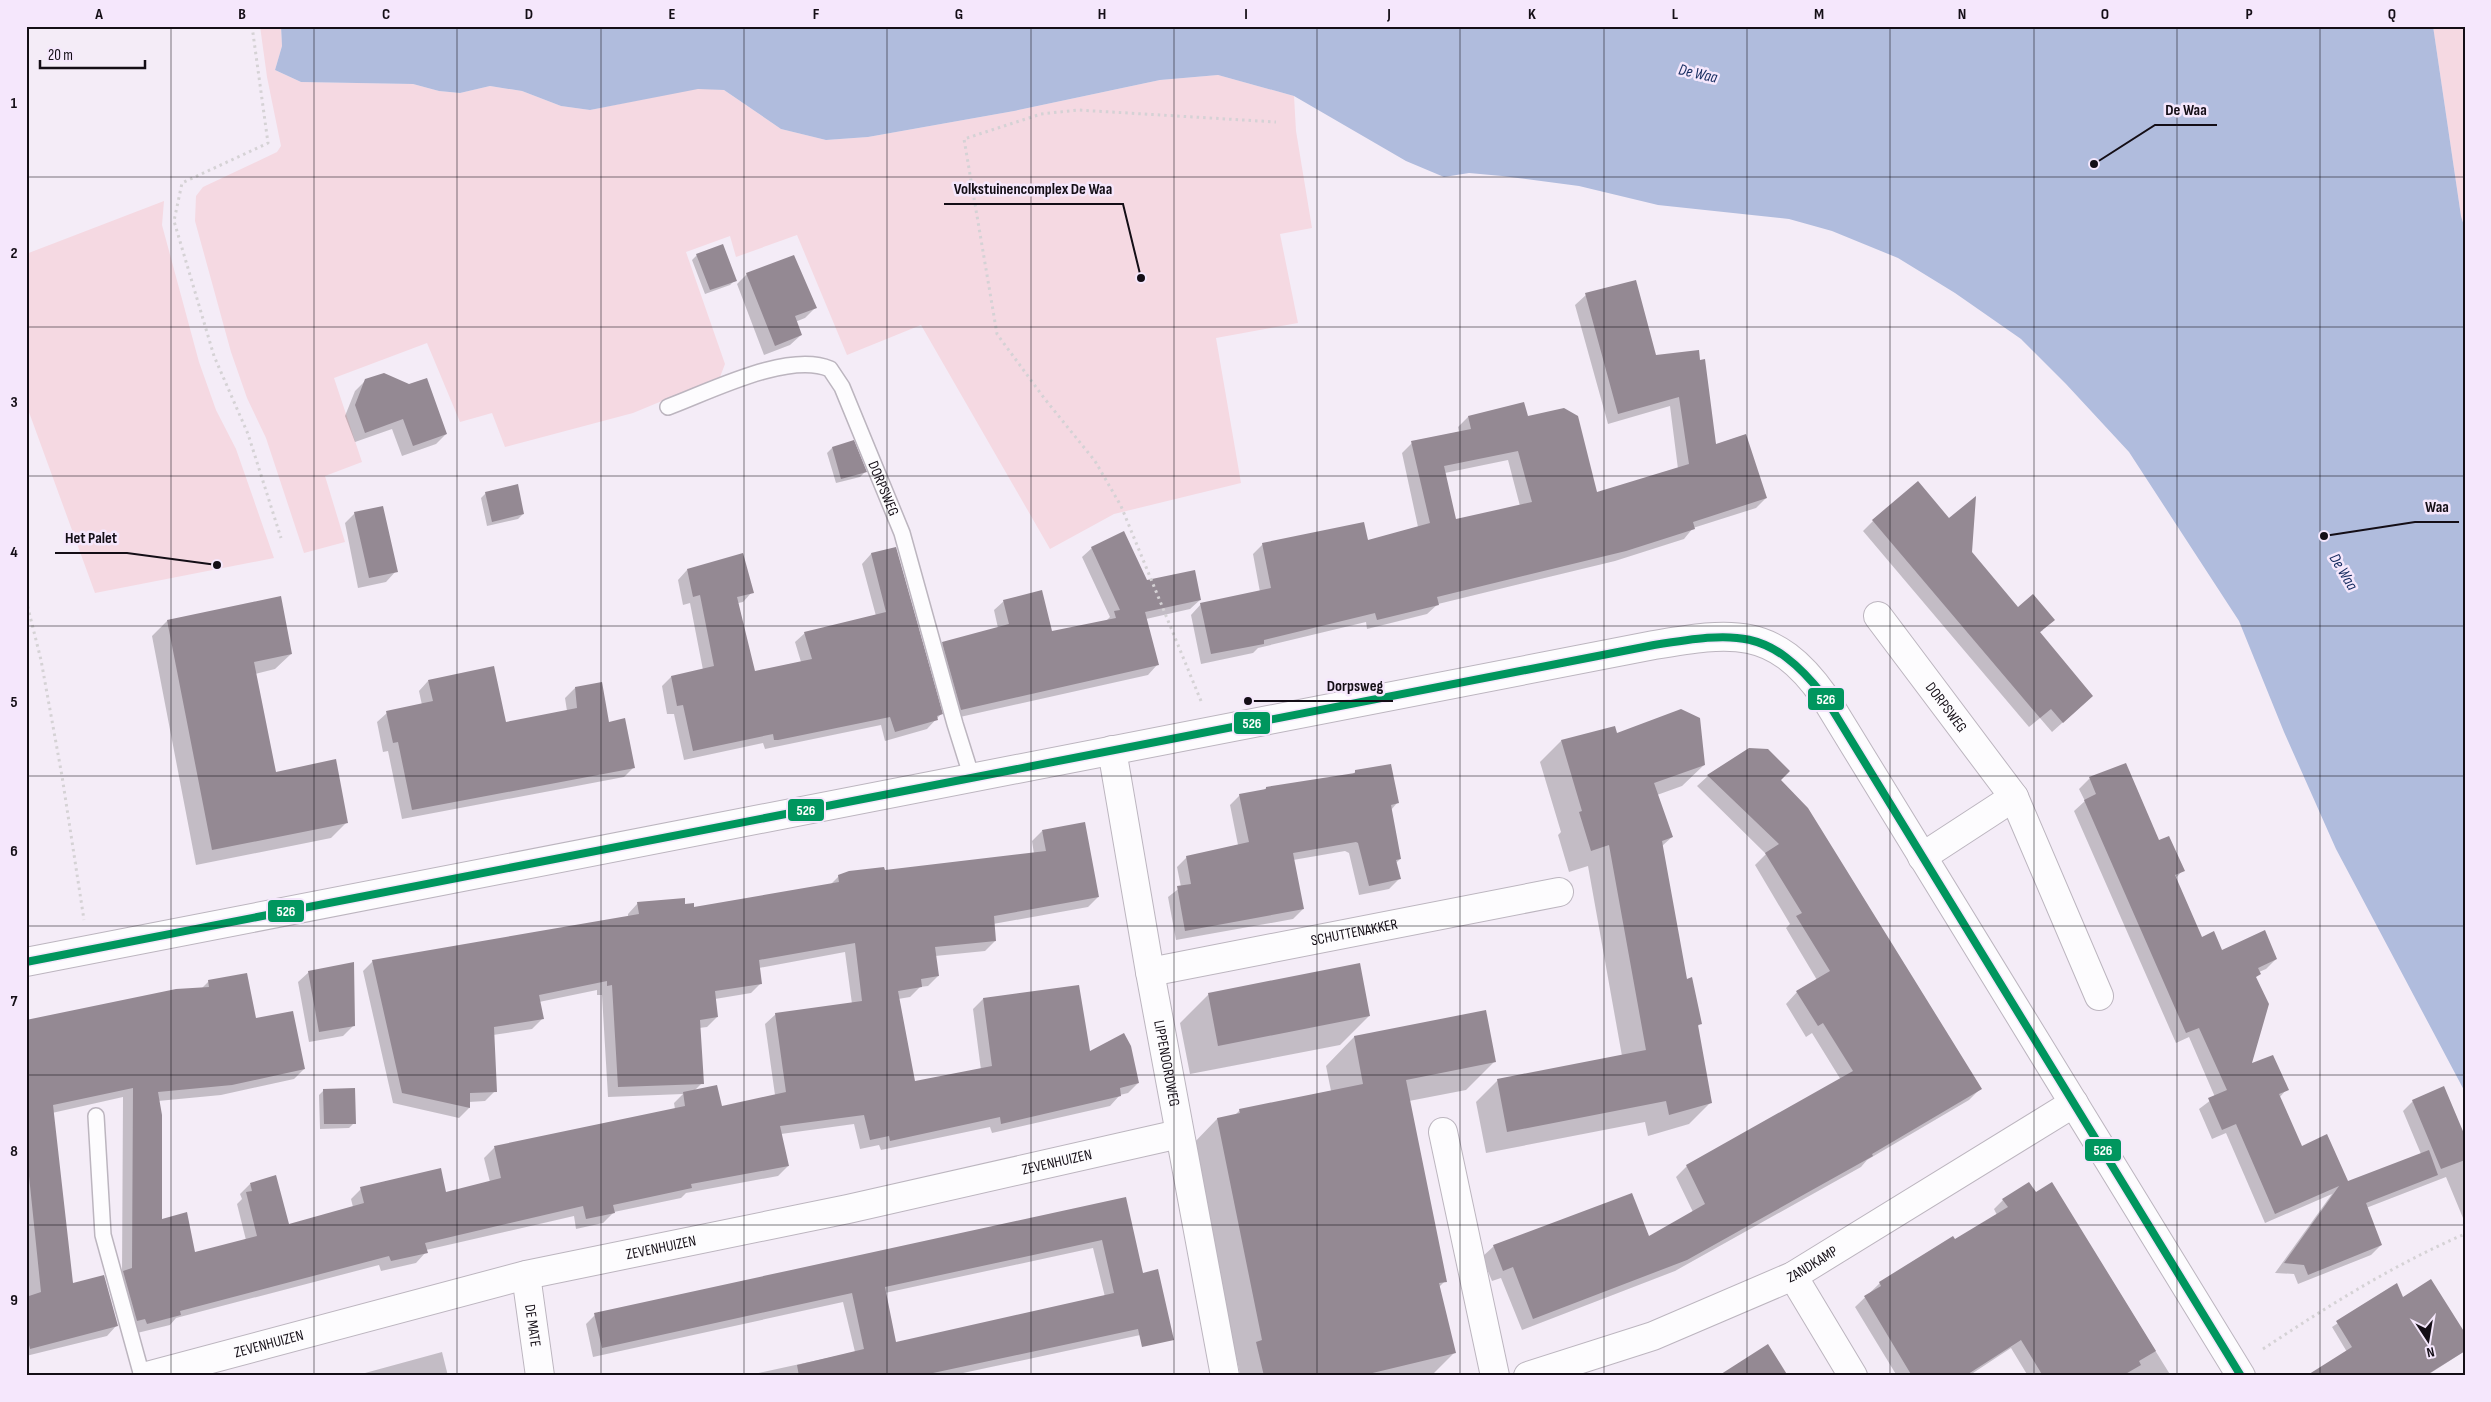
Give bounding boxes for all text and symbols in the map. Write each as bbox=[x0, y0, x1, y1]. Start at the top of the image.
text: A bbox=[94, 5, 103, 24]
text: B bbox=[238, 5, 246, 24]
text: C bbox=[382, 5, 390, 24]
text: D bbox=[525, 5, 533, 24]
text: E bbox=[669, 5, 676, 24]
text: F bbox=[813, 5, 820, 24]
text: G bbox=[955, 5, 963, 24]
text: H bbox=[1098, 5, 1106, 24]
text: I bbox=[1244, 5, 1248, 24]
text: J bbox=[1386, 5, 1391, 24]
text: K bbox=[1528, 5, 1536, 24]
text: L bbox=[1672, 5, 1679, 24]
text: M bbox=[1814, 5, 1824, 24]
text: N bbox=[1958, 5, 1966, 24]
text: O bbox=[2101, 5, 2109, 24]
text: P bbox=[2245, 5, 2253, 24]
text: Q bbox=[2388, 5, 2396, 24]
scale bar bbox=[40, 38, 145, 70]
text: 20 m bbox=[48, 46, 73, 65]
water label: De Waa bbox=[1677, 60, 1720, 88]
text: 1 bbox=[11, 94, 18, 113]
callout: De Waa bbox=[2155, 94, 2217, 125]
text: De Waa bbox=[2165, 101, 2207, 120]
callout: Volkstuinencomplex De Waa bbox=[944, 173, 1123, 204]
text: Volkstuinencomplex De Waa bbox=[954, 180, 1112, 199]
text: 2 bbox=[10, 244, 18, 263]
text: 3 bbox=[10, 393, 18, 412]
street label: DORPSWEG bbox=[864, 458, 903, 519]
callout: Waa bbox=[2415, 491, 2459, 522]
text: Waa bbox=[2425, 498, 2449, 517]
callout: Het Palet bbox=[55, 522, 127, 553]
text: Het Palet bbox=[65, 529, 117, 548]
text: 4 bbox=[10, 543, 18, 562]
water label: De Waa bbox=[2325, 550, 2362, 594]
callout: Dorpsweg bbox=[1316, 670, 1393, 701]
text: Dorpsweg bbox=[1327, 677, 1383, 696]
street label: DORPSWEG bbox=[1922, 678, 1971, 736]
line badge: 526 bbox=[1807, 687, 1845, 711]
text: 526 bbox=[1817, 691, 1836, 708]
text: 5 bbox=[10, 693, 18, 712]
line badge: 526 bbox=[1233, 711, 1271, 735]
text: 526 bbox=[1243, 715, 1262, 732]
line badge: 526 bbox=[787, 798, 825, 822]
text: 526 bbox=[797, 802, 816, 819]
text: 6 bbox=[10, 842, 18, 861]
line badge: 526 bbox=[267, 899, 305, 923]
text: 526 bbox=[277, 903, 296, 920]
street label: SCHUTTENAKKER bbox=[1309, 914, 1399, 950]
text: 7 bbox=[11, 992, 18, 1011]
street label: LIPPENOORDWEG bbox=[1150, 1018, 1184, 1108]
line badge: 526 bbox=[2084, 1138, 2122, 1162]
text: 8 bbox=[10, 1142, 18, 1161]
text: 526 bbox=[2094, 1142, 2113, 1159]
street label: ZEVENHUIZEN bbox=[1020, 1145, 1094, 1179]
street label: ZEVENHUIZEN bbox=[624, 1231, 698, 1264]
street label: ZANDKAMP bbox=[1784, 1241, 1841, 1287]
text: 9 bbox=[10, 1291, 18, 1310]
street label: DE MATE bbox=[521, 1303, 545, 1348]
north arrow bbox=[2404, 1314, 2454, 1364]
street label: ZEVENHUIZEN bbox=[232, 1325, 306, 1362]
text: N bbox=[2425, 1343, 2436, 1361]

